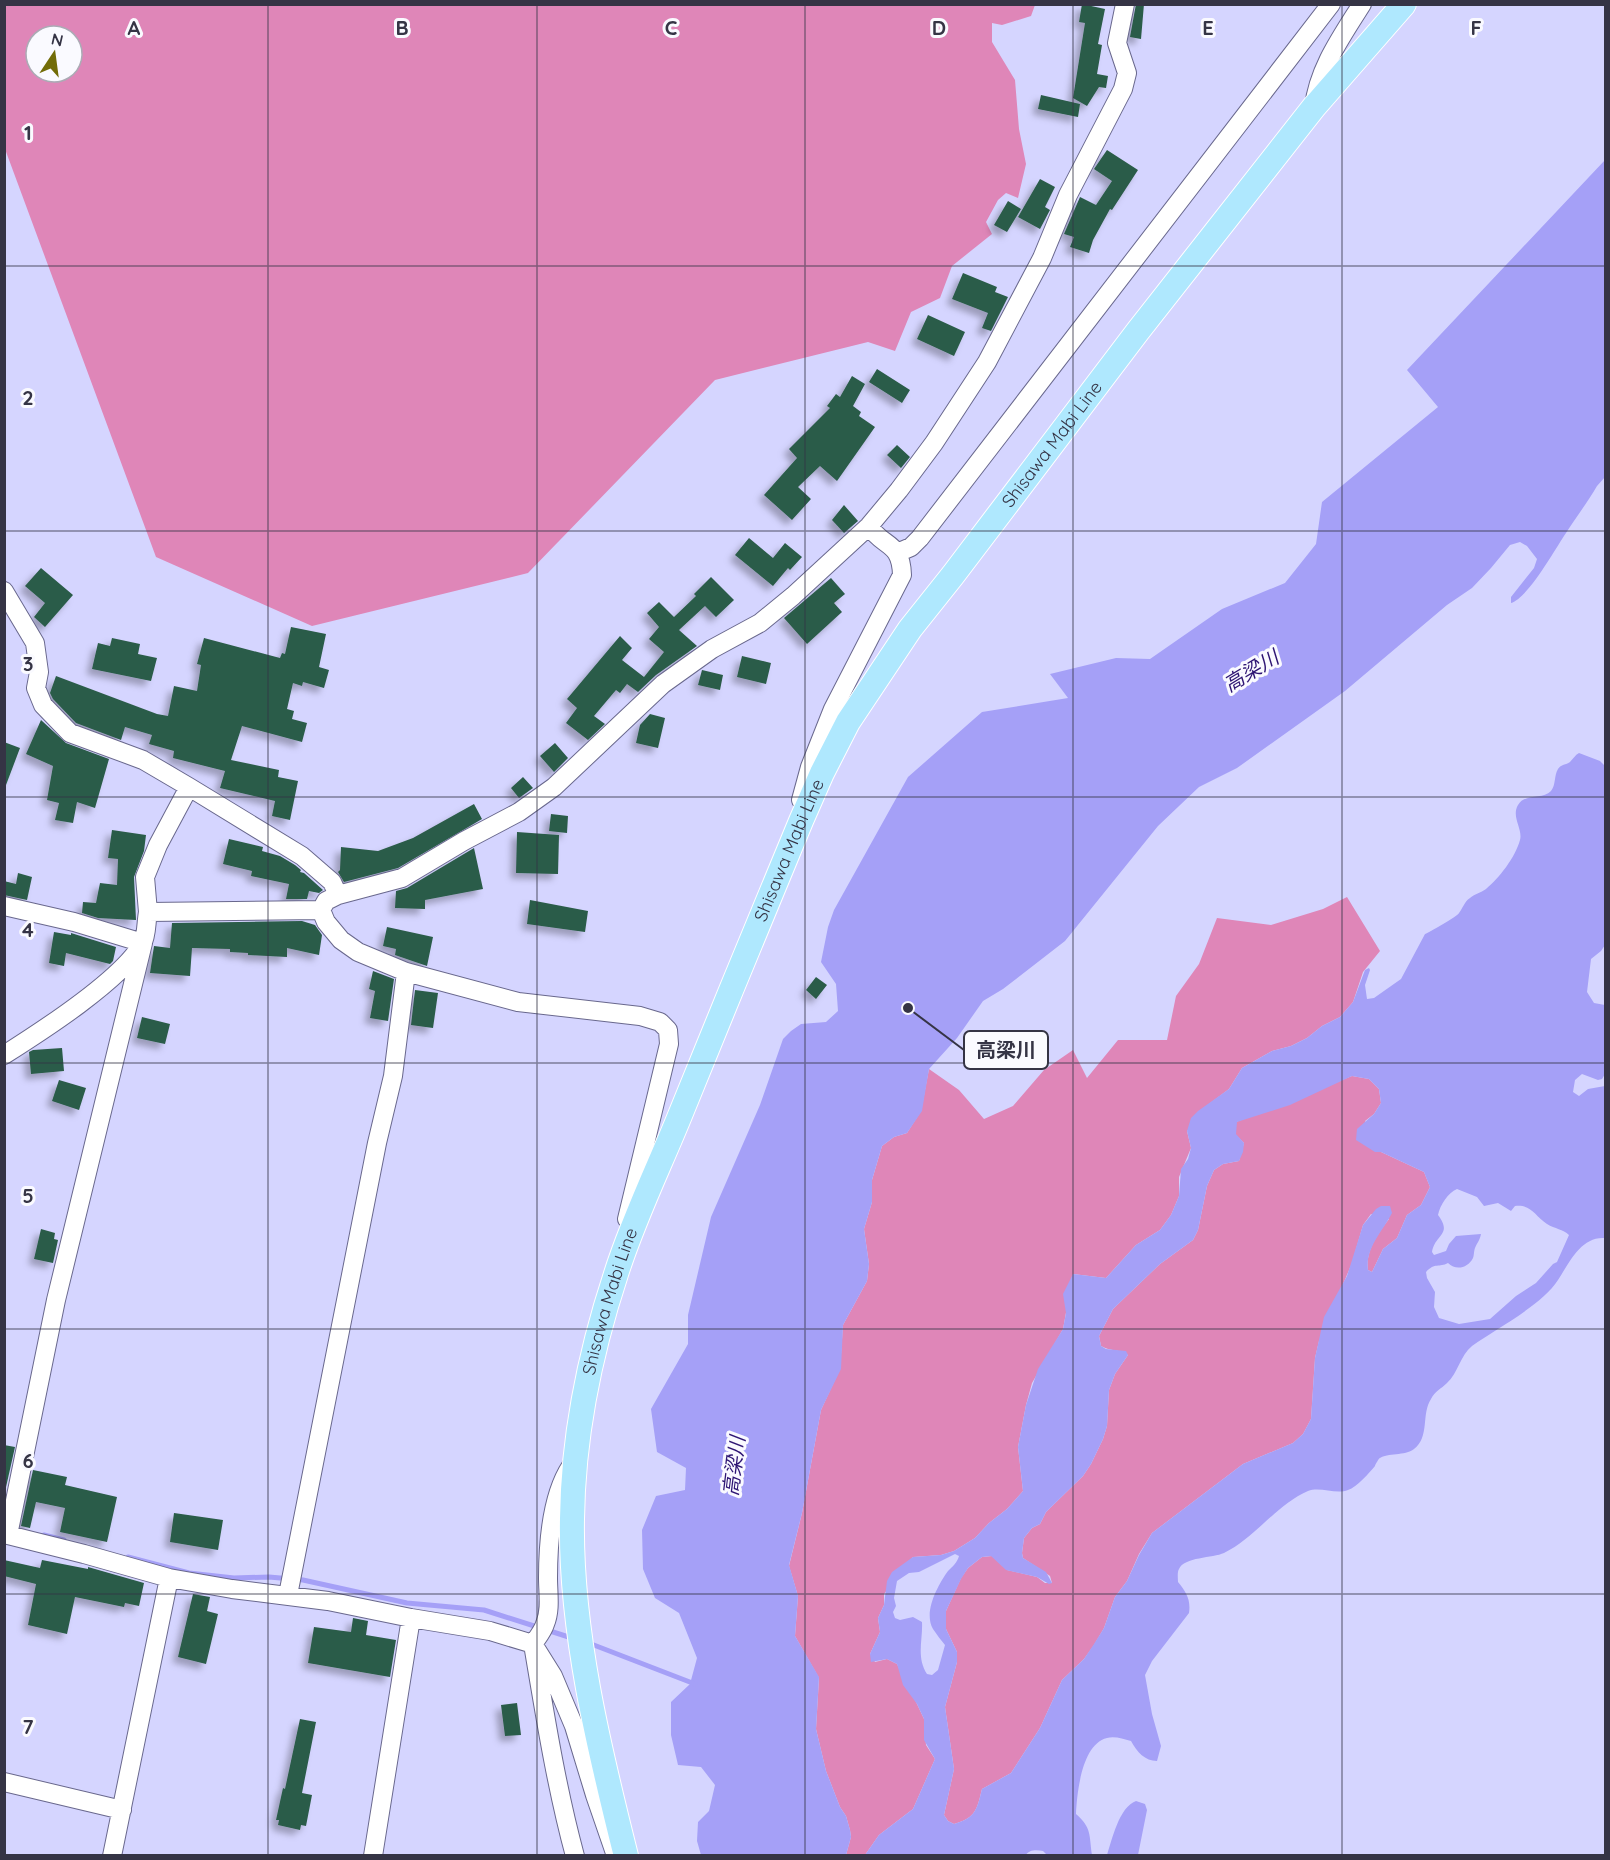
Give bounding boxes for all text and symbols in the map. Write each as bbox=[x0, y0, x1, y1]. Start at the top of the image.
text: A bbox=[128, 15, 141, 40]
text: B bbox=[395, 15, 409, 40]
text: C bbox=[665, 15, 678, 40]
text: D bbox=[932, 15, 946, 40]
text: E bbox=[1202, 15, 1214, 40]
text: F bbox=[1470, 15, 1482, 40]
north arrow bbox=[24, 24, 84, 84]
text: N bbox=[49, 28, 65, 50]
text: 1 bbox=[24, 120, 32, 145]
street label: Shisawa Mabi Line bbox=[996, 376, 1107, 512]
text: 2 bbox=[22, 385, 34, 410]
water label: 高梁川 bbox=[1219, 643, 1285, 697]
text: 3 bbox=[23, 651, 33, 676]
street label: Shisawa Mabi Line bbox=[749, 775, 829, 925]
text: 4 bbox=[22, 917, 34, 942]
callout: 高梁川 bbox=[964, 1031, 1048, 1069]
text: 高梁川 bbox=[976, 1037, 1036, 1062]
text: 5 bbox=[22, 1183, 34, 1208]
street label: Shisawa Mabi Line bbox=[577, 1224, 642, 1377]
water label: 高梁川 bbox=[717, 1433, 750, 1497]
text: 6 bbox=[22, 1448, 34, 1473]
text: 7 bbox=[23, 1714, 34, 1739]

